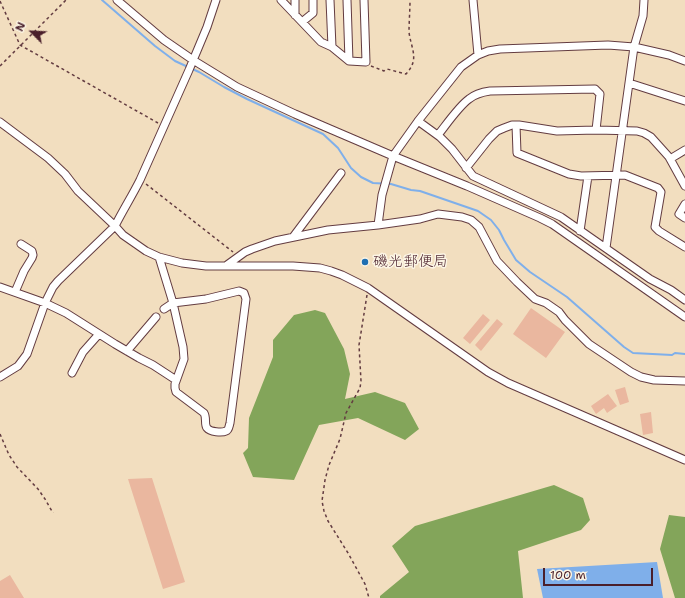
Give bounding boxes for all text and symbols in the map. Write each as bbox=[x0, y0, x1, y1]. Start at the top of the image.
north arrow bbox=[12, 12, 52, 52]
text: N bbox=[12, 20, 29, 34]
place label: 磯光郵便局 bbox=[373, 253, 448, 271]
marker: 磯光郵便局 bbox=[360, 257, 370, 267]
scale bar bbox=[545, 560, 655, 586]
text: 100 m bbox=[550, 567, 586, 583]

